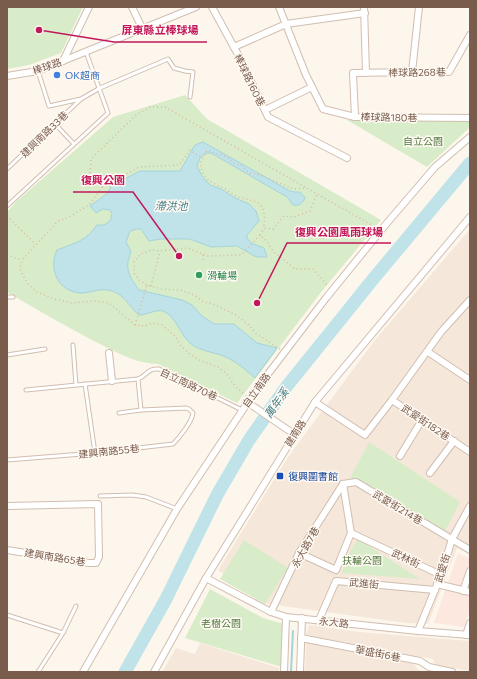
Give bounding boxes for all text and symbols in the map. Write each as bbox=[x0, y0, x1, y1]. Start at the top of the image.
callout: 屏東縣立棒球場 bbox=[114, 19, 207, 42]
text: 屏東縣立棒球場 bbox=[122, 23, 199, 36]
street label: 棒球路160巷 bbox=[232, 52, 268, 108]
street label: 棒球路 bbox=[31, 55, 63, 77]
street label: 棒球路268巷 bbox=[388, 65, 446, 79]
place label: OK超商 bbox=[65, 69, 100, 81]
marker: OK超商 bbox=[52, 70, 62, 80]
street label: 建興南路33巷 bbox=[18, 108, 70, 160]
street label: 棒球路180巷 bbox=[360, 111, 418, 123]
park label: 自立公園 bbox=[403, 135, 443, 147]
callout: 復興公園 bbox=[73, 169, 133, 192]
text: 復興公園 bbox=[81, 173, 125, 186]
water label: 滯洪池 bbox=[155, 199, 188, 212]
callout: 復興公園風雨球場 bbox=[287, 220, 391, 243]
text: 復興公園風雨球場 bbox=[295, 225, 383, 238]
place label: 滑輪場 bbox=[207, 269, 237, 281]
marker: 滑輪場 bbox=[194, 270, 204, 280]
street label: 自立南路70巷 bbox=[158, 366, 220, 402]
street label: 自立南路 bbox=[239, 370, 273, 410]
water label: 萬年溪 bbox=[261, 384, 292, 420]
street label: 武愛街182巷 bbox=[399, 401, 453, 443]
street label: 建南路 bbox=[282, 417, 308, 449]
street label: 建興南路55巷 bbox=[78, 442, 140, 460]
place label: 復興圖書館 bbox=[288, 470, 338, 482]
marker: 復興圖書館 bbox=[275, 471, 285, 481]
street label: 武愛街214巷 bbox=[371, 487, 425, 527]
street label: 永大路7巷 bbox=[288, 524, 322, 570]
street label: 建興南路65巷 bbox=[24, 546, 86, 568]
street label: 武林街 bbox=[390, 546, 422, 570]
street label: 武愛街 bbox=[432, 552, 452, 584]
park label: 扶輪公園 bbox=[342, 554, 382, 566]
street label: 武進街 bbox=[349, 576, 379, 590]
street label: 永大路 bbox=[318, 614, 350, 630]
park label: 老樹公園 bbox=[201, 617, 241, 629]
street label: 華盛街6巷 bbox=[354, 643, 402, 663]

